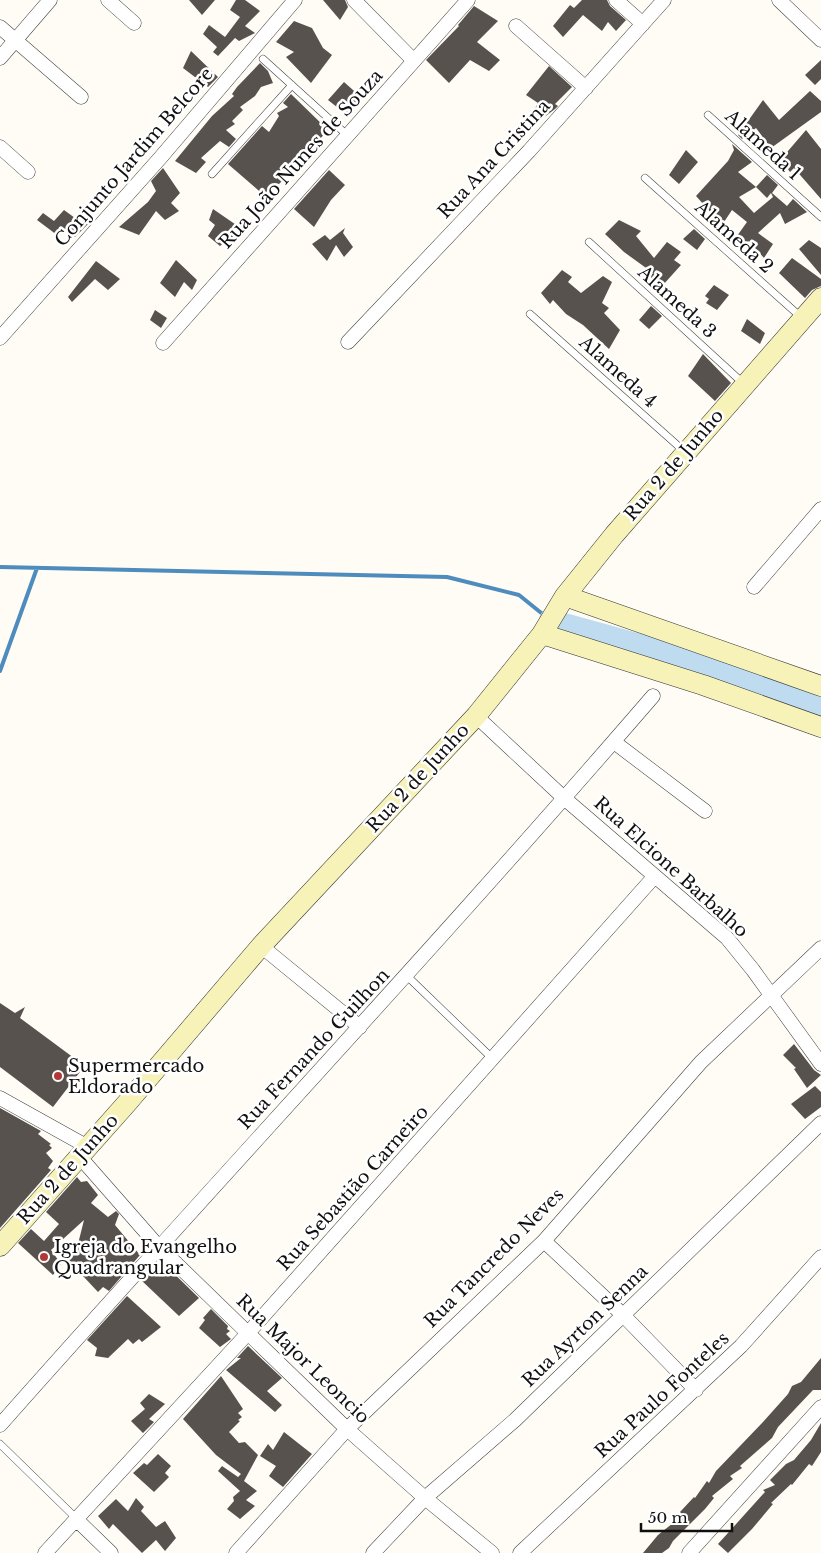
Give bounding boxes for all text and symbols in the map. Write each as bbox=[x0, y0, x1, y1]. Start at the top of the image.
street label: Conjunto Jardim Belcore bbox=[50, 63, 218, 251]
street label: Rua João Nunes de Souza bbox=[215, 65, 387, 253]
street label: Rua Ana Cristina bbox=[433, 95, 555, 223]
street label: Alameda 1 bbox=[720, 105, 805, 185]
street label: Alameda 2 bbox=[690, 196, 778, 278]
street label: Alameda 3 bbox=[633, 261, 721, 343]
street label: Alameda 4 bbox=[574, 331, 661, 413]
street label: Rua 2 de Junho bbox=[620, 405, 728, 525]
street label: Rua 2 de Junho bbox=[362, 719, 474, 837]
street label: Rua Elcione Barbalho bbox=[589, 792, 753, 942]
street label: Rua Fernando Guilhon bbox=[234, 964, 394, 1134]
place label: Supermercado Eldorado bbox=[68, 1055, 204, 1098]
marker: Supermercado Eldorado bbox=[52, 1070, 64, 1082]
street label: Rua Sebastião Carneiro bbox=[273, 1101, 433, 1275]
street label: Rua 2 de Junho bbox=[13, 1109, 123, 1229]
street label: Rua Tancredo Neves bbox=[420, 1184, 568, 1332]
place label: Igreja do Evangelho Quadrangular bbox=[54, 1236, 237, 1279]
marker: Igreja do Evangelho Quadrangular bbox=[38, 1251, 50, 1263]
street label: Rua Ayrton Senna bbox=[518, 1260, 652, 1392]
street label: Rua Major Leoncio bbox=[232, 1290, 374, 1428]
street label: Rua Paulo Fonteles bbox=[590, 1327, 734, 1463]
scale bar bbox=[641, 1500, 732, 1532]
text: 50 m bbox=[648, 1508, 688, 1527]

